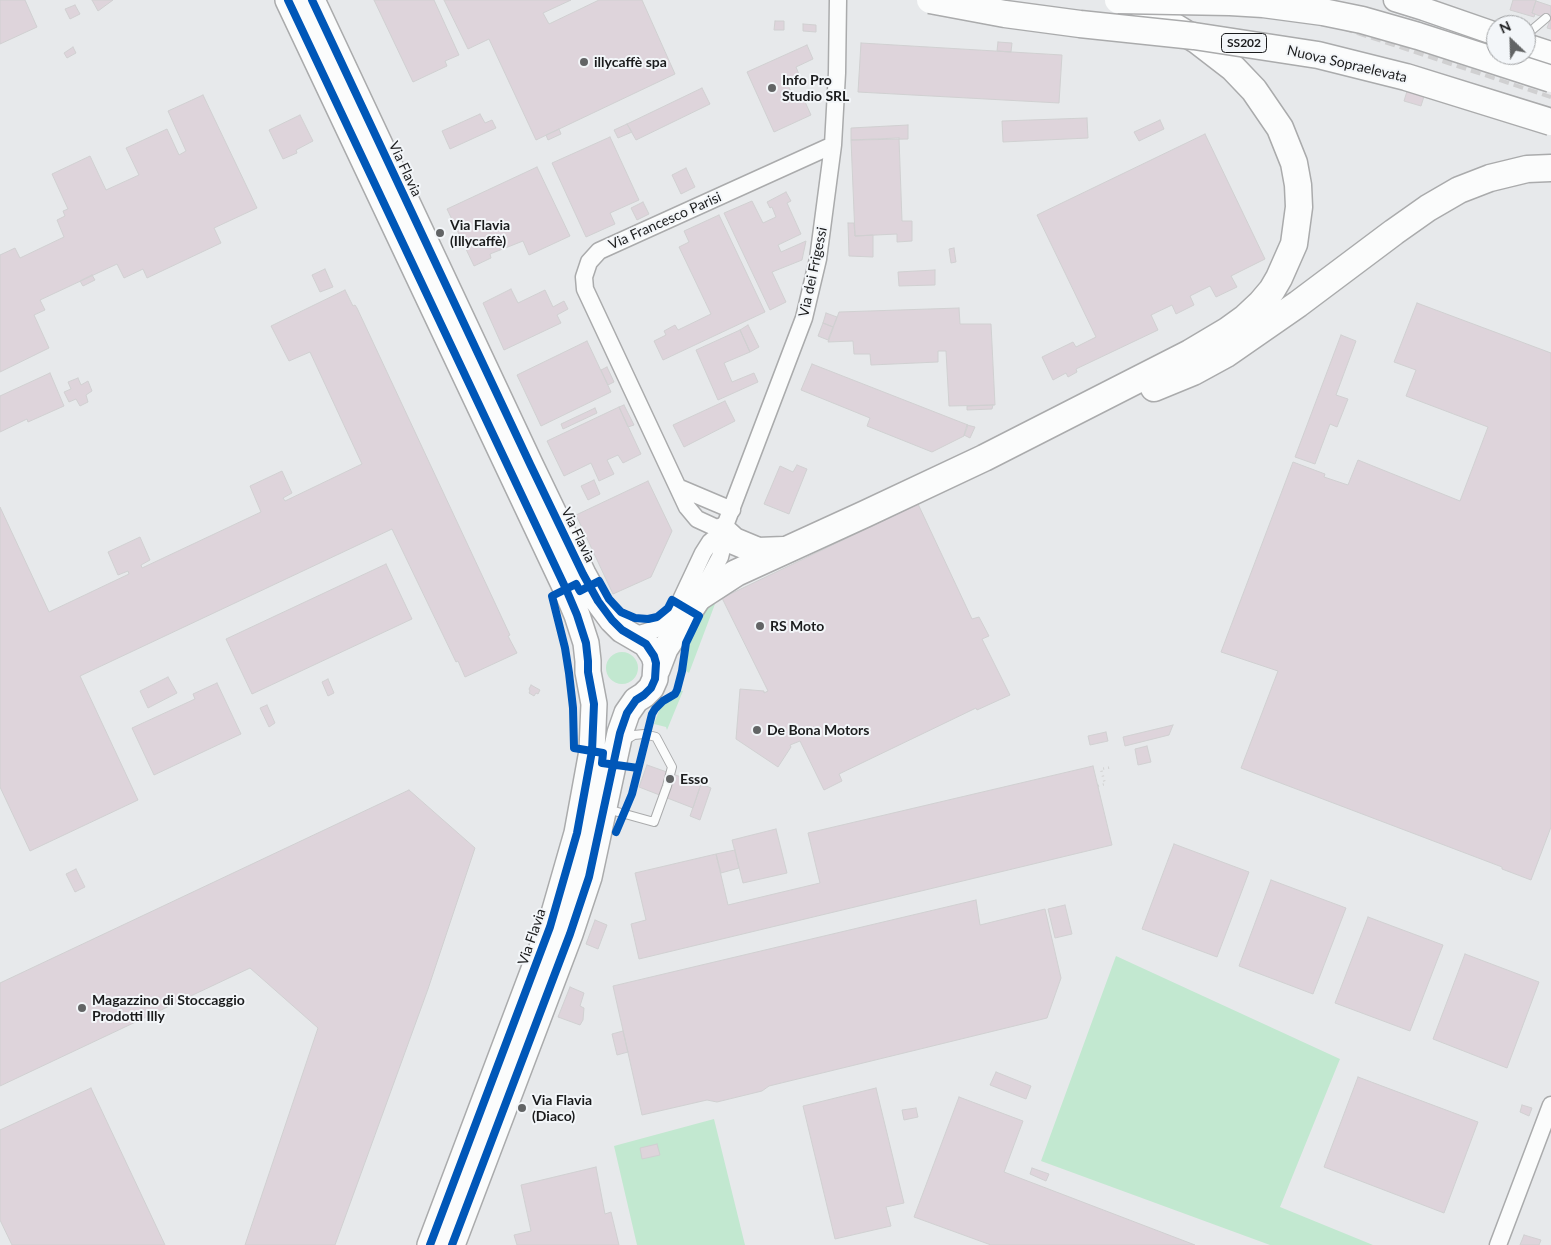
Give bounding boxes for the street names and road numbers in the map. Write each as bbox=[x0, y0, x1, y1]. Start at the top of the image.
road number: SS202 bbox=[1222, 34, 1266, 52]
street label: Nuova Sopraelevata bbox=[1285, 42, 1409, 86]
street label: Via Flavia bbox=[385, 139, 425, 199]
street label: Via Francesco Parisi bbox=[606, 189, 724, 253]
street label: Via dei Frigessi bbox=[795, 226, 831, 318]
street label: Via Flavia bbox=[558, 505, 598, 565]
street label: Via Flavia bbox=[514, 906, 550, 968]

